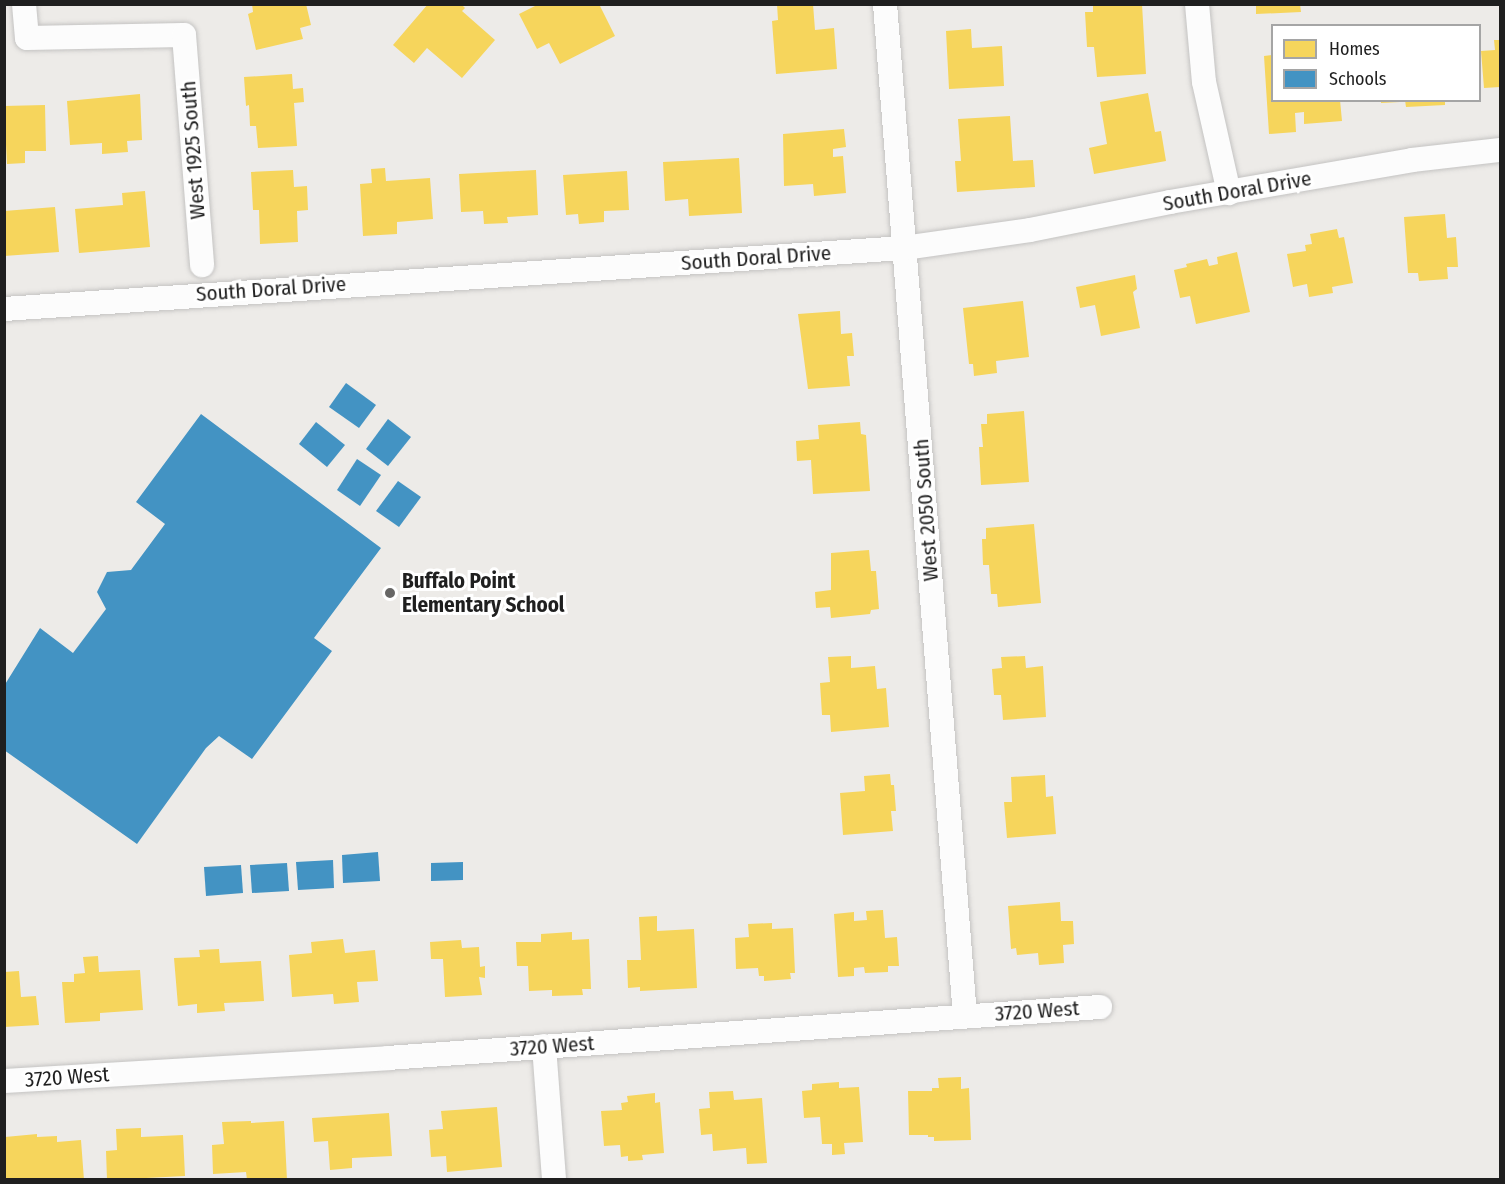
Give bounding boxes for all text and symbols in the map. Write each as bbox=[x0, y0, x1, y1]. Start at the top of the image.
legend bbox=[1271, 24, 1481, 102]
text: Homes bbox=[1329, 38, 1380, 60]
text: Schools bbox=[1329, 68, 1387, 90]
street label: West 1925 South bbox=[176, 80, 210, 220]
street label: South Doral Drive bbox=[1161, 166, 1313, 216]
street label: South Doral Drive bbox=[680, 240, 832, 276]
street label: South Doral Drive bbox=[195, 271, 347, 307]
street label: West 2050 South bbox=[908, 438, 944, 582]
place label: Buffalo Point Elementary School bbox=[402, 568, 565, 618]
marker: Buffalo Point Elementary School bbox=[383, 586, 397, 600]
street label: 3720 West bbox=[994, 995, 1080, 1027]
street label: 3720 West bbox=[509, 1030, 595, 1062]
street label: 3720 West bbox=[24, 1061, 110, 1093]

